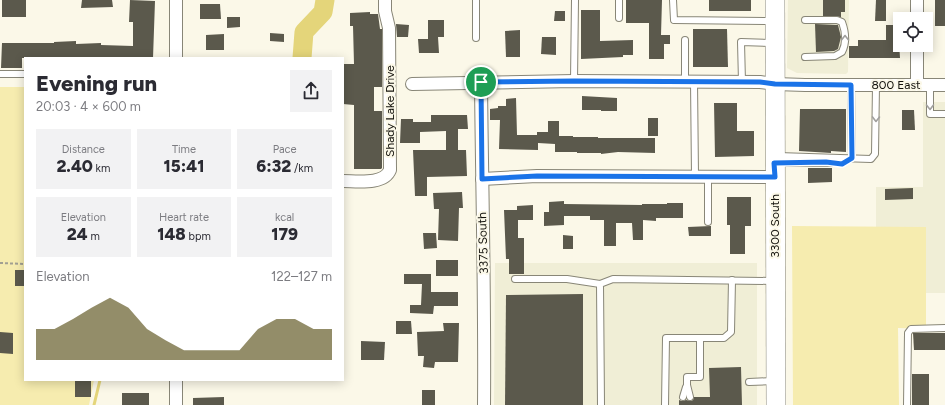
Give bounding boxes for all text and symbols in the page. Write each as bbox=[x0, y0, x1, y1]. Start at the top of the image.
map controls bbox=[893, 12, 933, 52]
button: locate bbox=[893, 12, 933, 52]
one-way arrow bbox=[841, 35, 849, 41]
street label: Shady Lake Drive bbox=[383, 65, 397, 157]
pin bbox=[464, 65, 498, 99]
text: Evening run bbox=[36, 70, 157, 97]
button: share bbox=[290, 70, 332, 112]
icon: arrive bbox=[470, 71, 492, 93]
street label: 800 East bbox=[871, 78, 921, 92]
text: 20:03 · 4 × 600 m bbox=[36, 99, 141, 114]
one-way arrow bbox=[926, 104, 934, 110]
one-way arrow bbox=[872, 116, 880, 122]
text: Distance bbox=[62, 143, 105, 156]
text: Time bbox=[172, 143, 196, 156]
text: Pace bbox=[273, 143, 297, 156]
text: 2.40 bbox=[56, 156, 93, 176]
text: 15:41 bbox=[164, 156, 204, 176]
text: 6:32 bbox=[256, 156, 291, 176]
text: km bbox=[93, 162, 110, 175]
text: /km bbox=[291, 162, 313, 175]
street label: 3300 South bbox=[768, 194, 782, 258]
text: Elevation bbox=[61, 211, 106, 224]
text: Heart rate bbox=[159, 211, 209, 224]
text: kcal bbox=[275, 211, 294, 224]
street label: 3375 South bbox=[475, 212, 491, 274]
text: 24 bbox=[67, 224, 88, 244]
text: 148 bbox=[157, 224, 186, 244]
text: 179 bbox=[271, 224, 298, 244]
text: m bbox=[88, 230, 100, 243]
text: bpm bbox=[186, 230, 211, 243]
text: Elevation bbox=[36, 269, 89, 284]
text: 122–127 m bbox=[271, 269, 332, 284]

